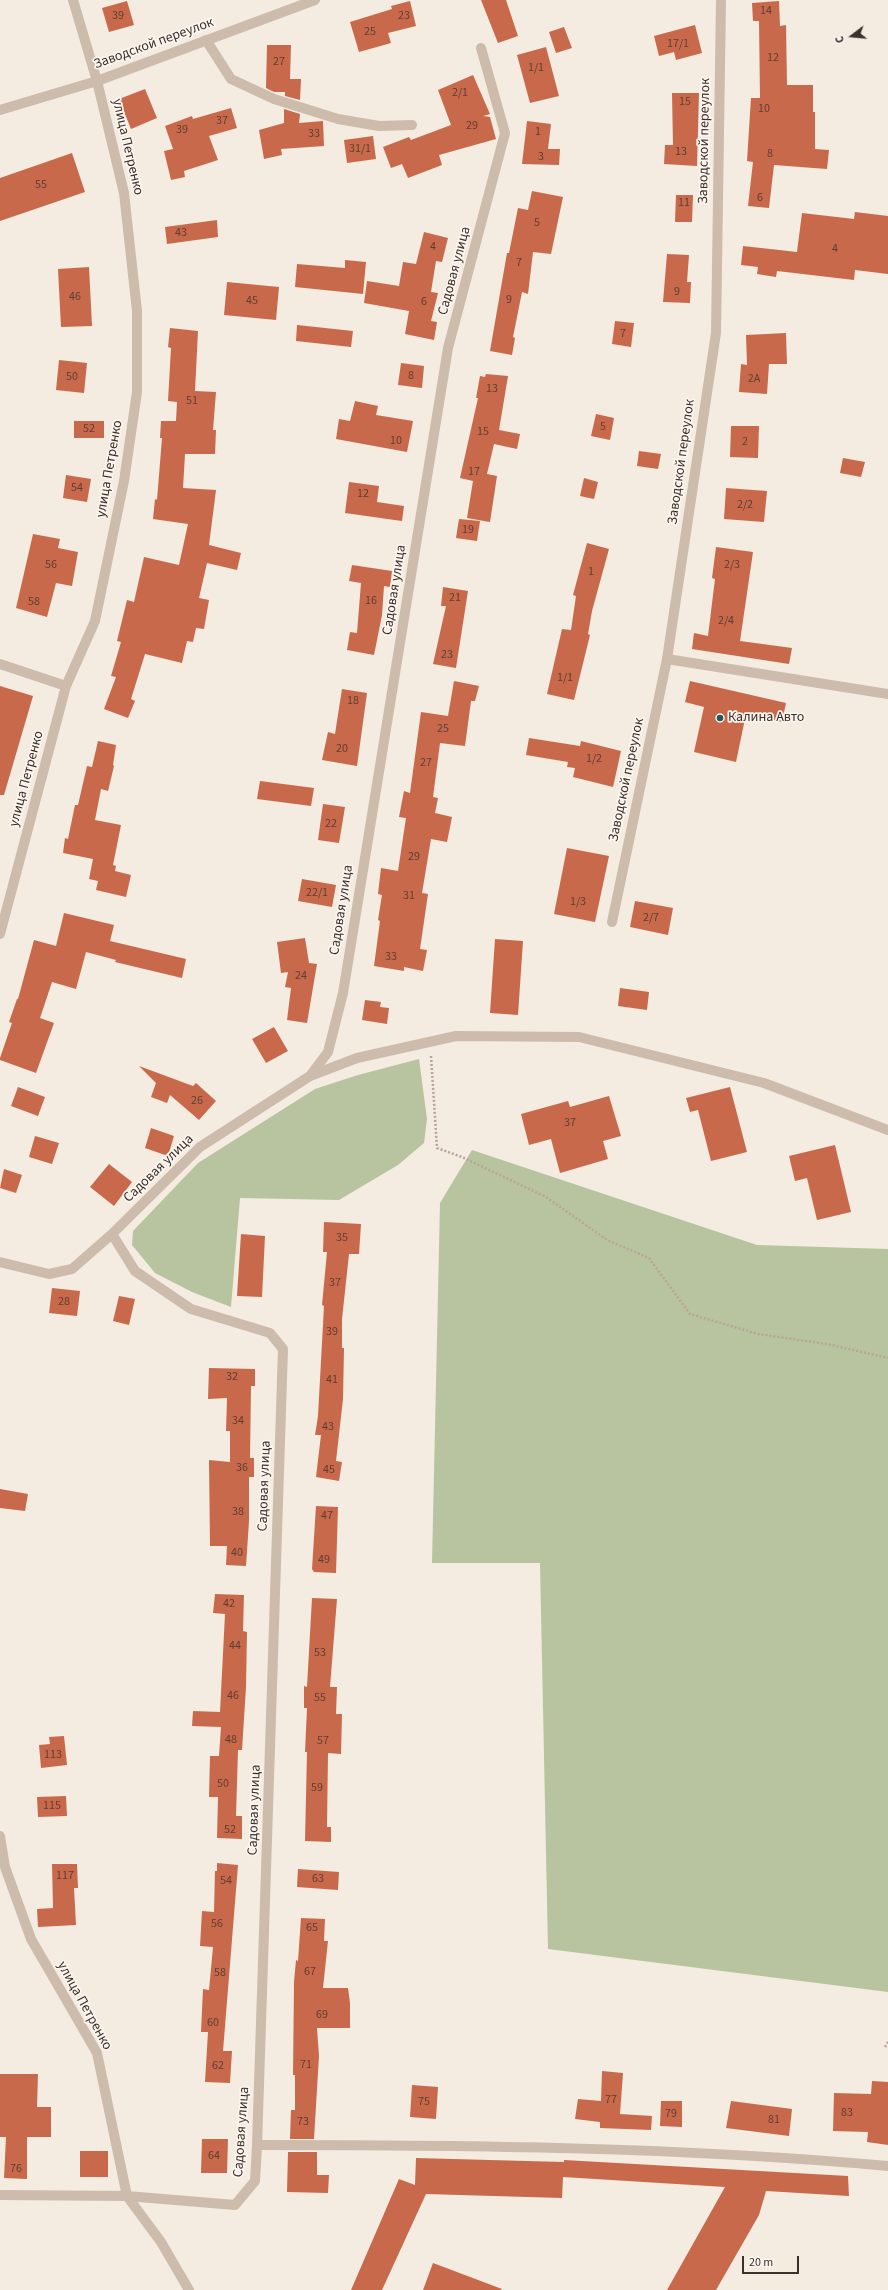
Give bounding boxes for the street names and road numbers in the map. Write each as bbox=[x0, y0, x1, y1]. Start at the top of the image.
street label: Заводской переулок bbox=[92, 15, 216, 73]
street label: Заводской переулок bbox=[696, 78, 714, 204]
street label: улица Петренко bbox=[108, 97, 146, 197]
street label: Садовая улица bbox=[435, 225, 475, 317]
street label: Заводской переулок bbox=[665, 398, 699, 526]
street label: улица Петренко bbox=[93, 419, 127, 519]
street label: Садовая улица bbox=[380, 544, 410, 636]
street label: Заводской переулок bbox=[606, 717, 648, 843]
street label: улица Петренко bbox=[6, 729, 48, 829]
street label: Садовая улица bbox=[327, 864, 357, 956]
street label: Садовая улица bbox=[120, 1131, 198, 1207]
street label: Садовая улица bbox=[255, 1440, 275, 1532]
street label: Садовая улица bbox=[245, 1764, 265, 1856]
street label: улица Петренко bbox=[53, 1959, 115, 2053]
street label: Садовая улица bbox=[230, 2086, 254, 2178]

